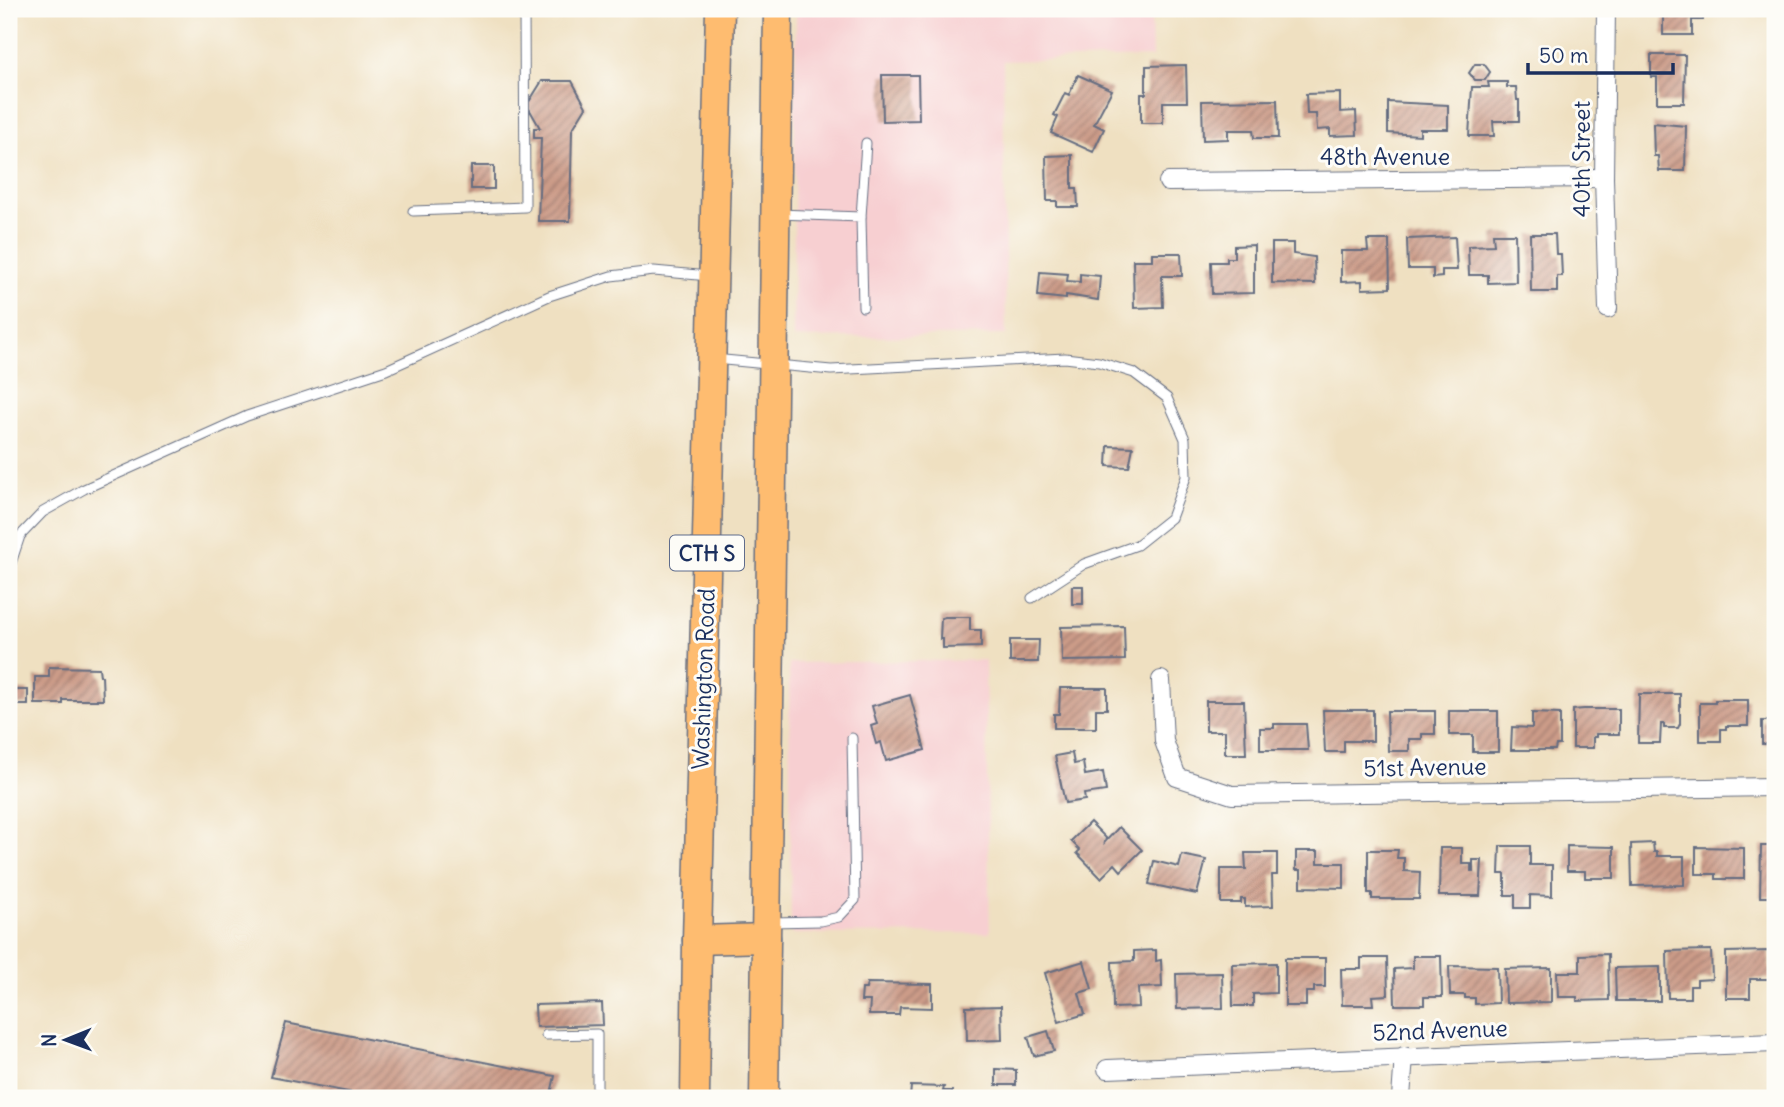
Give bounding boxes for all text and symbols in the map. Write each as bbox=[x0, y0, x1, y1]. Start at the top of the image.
scale bar bbox=[1528, 32, 1674, 76]
text: 50 m bbox=[1539, 42, 1588, 69]
street label: 40th Street bbox=[1567, 101, 1596, 217]
street label: 48th Avenue bbox=[1320, 142, 1450, 171]
road number: CTH S bbox=[670, 536, 744, 570]
street label: Washington Road bbox=[685, 588, 721, 770]
street label: 51st Avenue bbox=[1363, 751, 1487, 783]
north arrow bbox=[32, 1006, 102, 1076]
street label: 52nd Avenue bbox=[1372, 1013, 1508, 1047]
text: N bbox=[37, 1034, 61, 1047]

